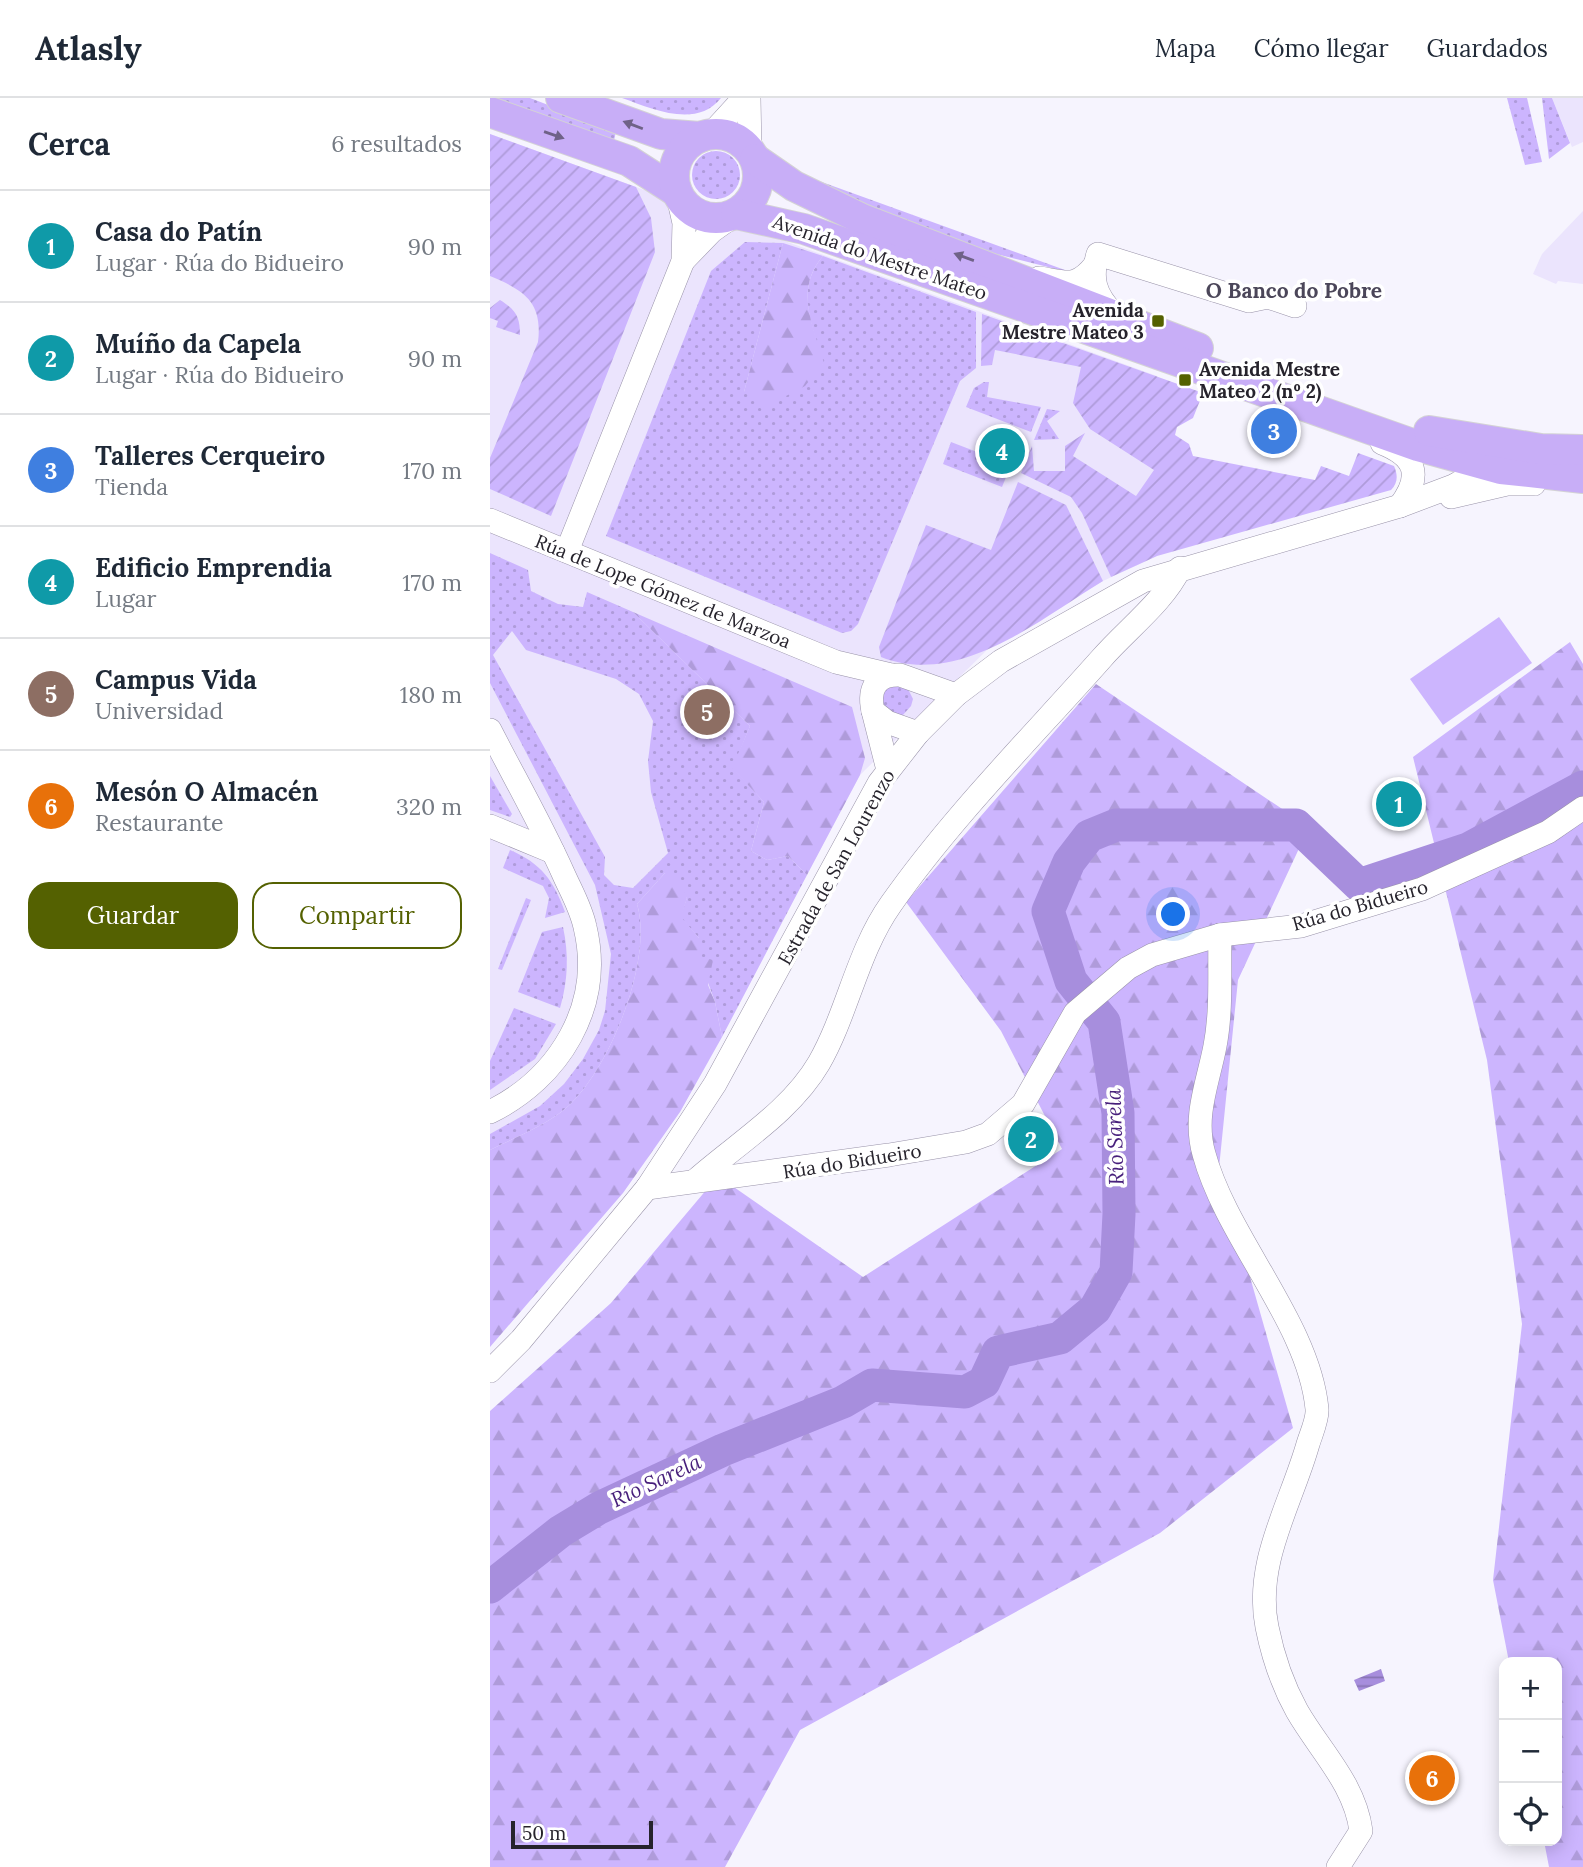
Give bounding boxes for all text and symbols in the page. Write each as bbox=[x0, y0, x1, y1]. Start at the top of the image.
text: Atlasly bbox=[35, 27, 142, 69]
text: Mapa bbox=[1155, 33, 1216, 64]
text: Cómo llegar bbox=[1254, 33, 1389, 64]
text: Guardados bbox=[1427, 33, 1548, 64]
one-way arrow bbox=[623, 119, 644, 130]
text: Cerca bbox=[28, 125, 110, 163]
text: 6 resultados bbox=[331, 129, 462, 158]
one-way arrow bbox=[544, 130, 565, 141]
street label: Avenida do Mestre Mateo bbox=[769, 209, 990, 305]
text: Casa do Patín bbox=[95, 215, 262, 248]
text: 1 bbox=[46, 232, 56, 261]
text: 90 m bbox=[408, 232, 462, 261]
text: Lugar · Rúa do Bidueiro bbox=[95, 248, 344, 277]
one-way arrow bbox=[953, 251, 974, 262]
district label: O Banco do Pobre bbox=[1206, 277, 1382, 304]
place label: Avenida Mestre Mateo 3 bbox=[1002, 298, 1144, 344]
marker: Avenida Mestre Mateo 3 bbox=[1150, 313, 1166, 329]
text: Muíño da Capela bbox=[95, 327, 301, 360]
text: 2 bbox=[45, 344, 57, 373]
text: 90 m bbox=[408, 344, 462, 373]
place label: Avenida Mestre Mateo 2 (nº 2) bbox=[1199, 357, 1340, 404]
text: Lugar · Rúa do Bidueiro bbox=[95, 360, 344, 389]
marker: Avenida Mestre Mateo 2 (nº 2) bbox=[1177, 372, 1193, 388]
pin: 3 bbox=[1251, 405, 1297, 457]
pin: 4 bbox=[979, 425, 1025, 477]
text: Talleres Cerqueiro bbox=[95, 439, 325, 472]
text: 3 bbox=[45, 456, 57, 485]
text: 170 m bbox=[402, 456, 462, 485]
text: Tienda bbox=[95, 472, 168, 501]
street label: Rúa de Lope Gómez de Marzoa bbox=[532, 529, 795, 653]
text: Edificio Emprendia bbox=[95, 551, 332, 584]
text: 4 bbox=[45, 568, 57, 597]
text: 170 m bbox=[402, 568, 462, 597]
text: Lugar bbox=[95, 584, 157, 613]
text: Campus Vida bbox=[95, 663, 257, 696]
text: 5 bbox=[45, 680, 57, 709]
text: 180 m bbox=[400, 680, 462, 709]
pin: 5 bbox=[684, 686, 730, 738]
text: Universidad bbox=[95, 696, 223, 725]
street label: Estrada de San Lourenzo bbox=[772, 765, 900, 969]
text: Mesón O Almacén bbox=[95, 775, 318, 808]
pin: 1 bbox=[1376, 778, 1422, 830]
text: 6 bbox=[44, 792, 58, 821]
text: 320 m bbox=[396, 792, 462, 821]
text: Restaurante bbox=[95, 808, 224, 837]
street label: Rúa do Bidueiro bbox=[1289, 874, 1431, 936]
button: Guardar bbox=[28, 882, 238, 949]
button: Compartir bbox=[252, 882, 462, 949]
your location bbox=[1156, 897, 1190, 931]
water label: Río Sarela bbox=[1099, 1088, 1130, 1186]
pin: 2 bbox=[1008, 1113, 1054, 1165]
street label: Rúa do Bidueiro bbox=[781, 1138, 923, 1184]
water label: Río Sarela bbox=[606, 1448, 706, 1513]
map controls bbox=[1499, 1657, 1562, 1846]
button: + bbox=[1499, 1657, 1562, 1720]
button: − bbox=[1499, 1720, 1562, 1783]
pin: 6 bbox=[1409, 1752, 1455, 1804]
button: locate bbox=[1499, 1783, 1562, 1846]
scale bar bbox=[511, 1818, 653, 1850]
text: 50 m bbox=[522, 1821, 566, 1845]

